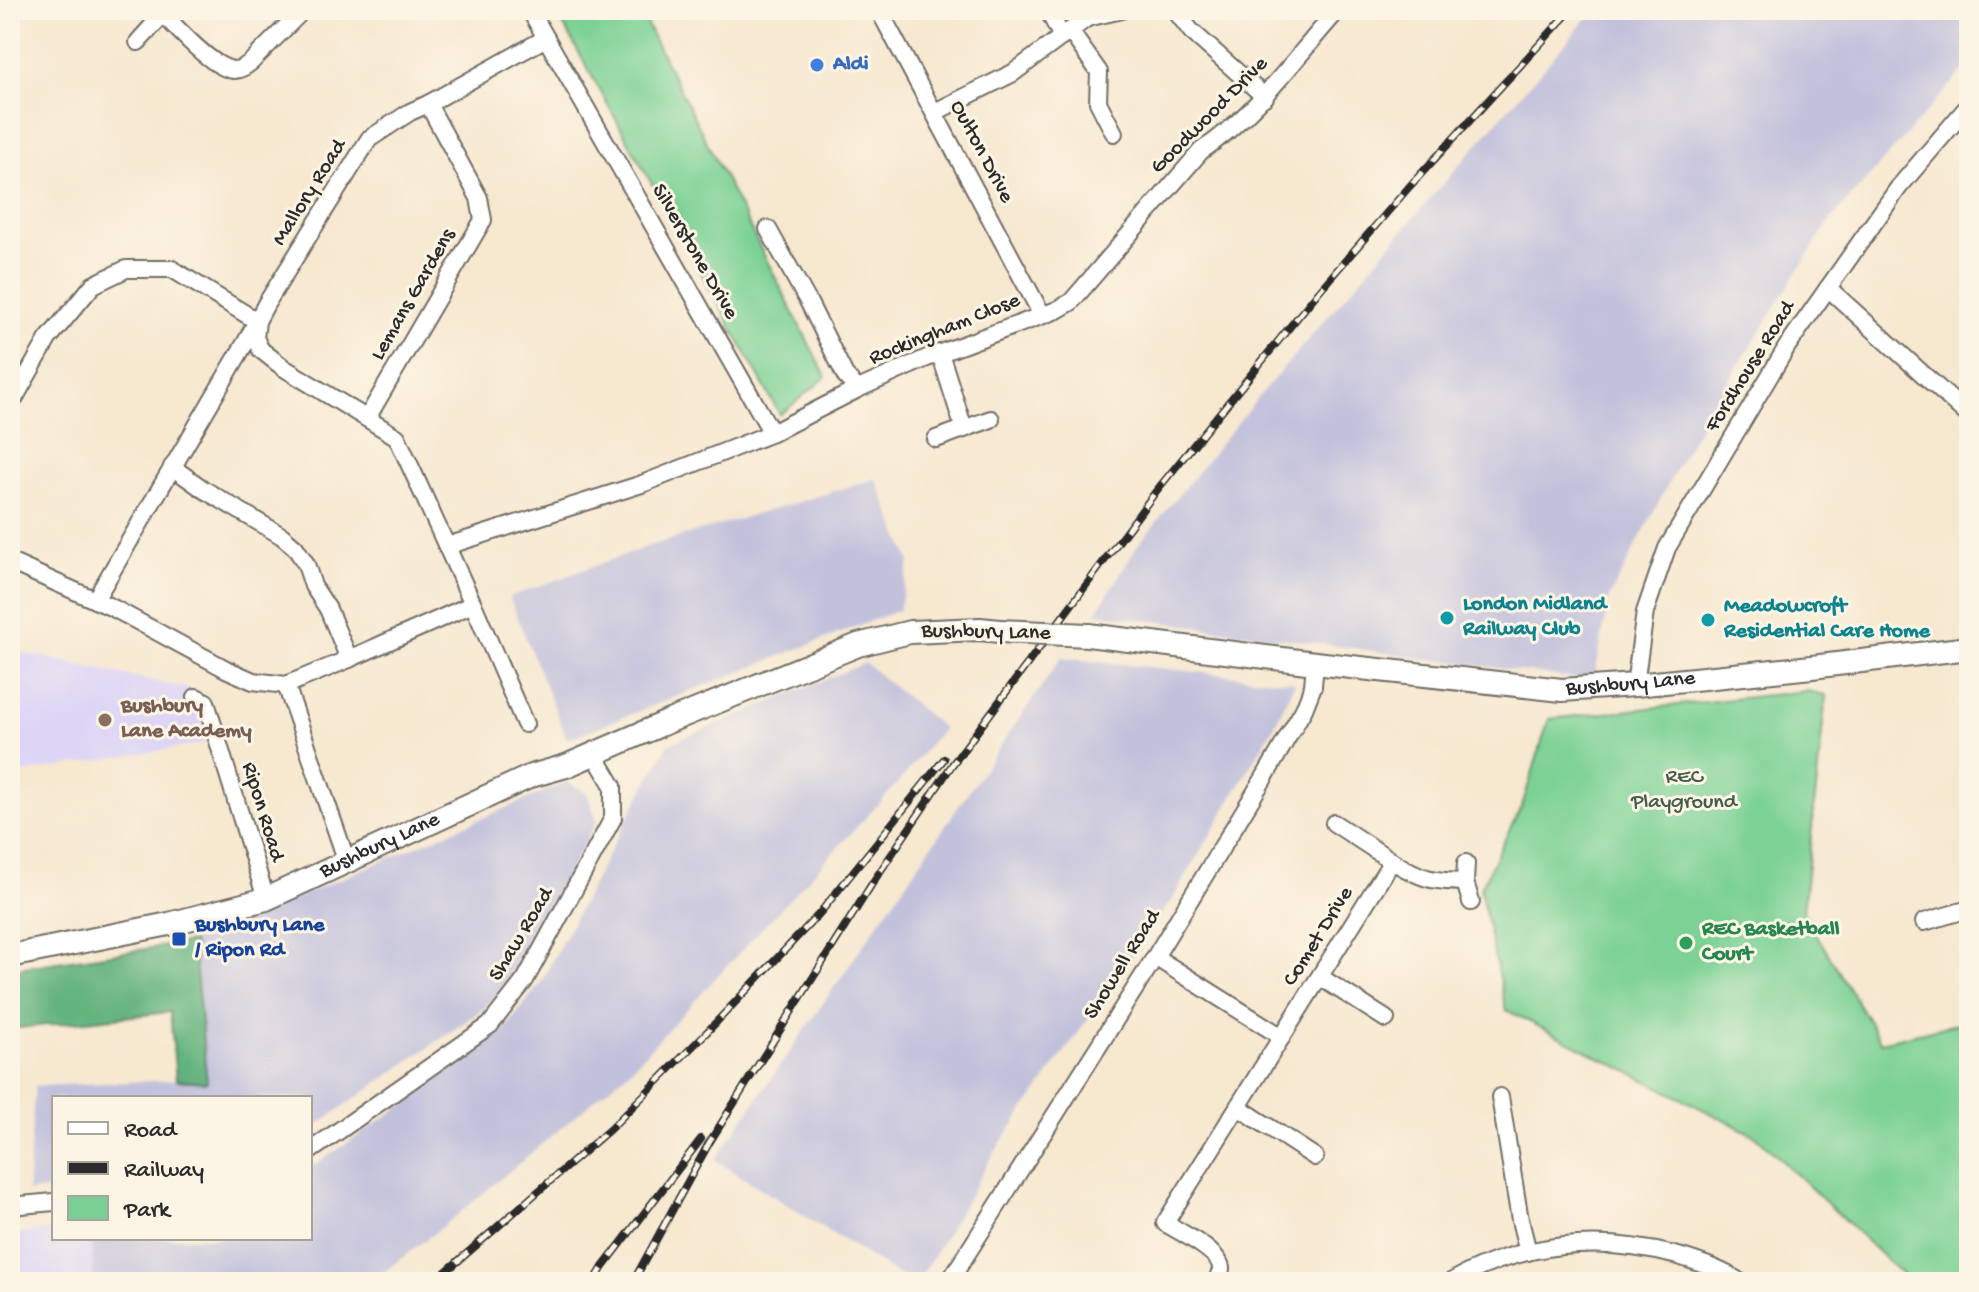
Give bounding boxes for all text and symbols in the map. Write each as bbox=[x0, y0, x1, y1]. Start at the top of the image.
street label: Goodwood Drive bbox=[1146, 51, 1275, 180]
place label: Aldi bbox=[832, 52, 869, 78]
marker: Aldi bbox=[808, 56, 826, 74]
street label: Oulton Drive bbox=[943, 96, 1019, 208]
street label: Mallory Road bbox=[267, 133, 354, 251]
street label: Silverstone Drive bbox=[645, 180, 744, 325]
street label: Lemans Gardens bbox=[366, 224, 463, 365]
street label: Rockingham Close bbox=[866, 288, 1025, 372]
street label: Fordhouse Road bbox=[1700, 295, 1803, 438]
place label: London Midland Railway Club bbox=[1462, 592, 1608, 643]
place label: Meadowcroft Residential Care Home bbox=[1723, 594, 1931, 645]
marker: London Midland Railway Club bbox=[1438, 609, 1456, 627]
marker: Meadowcroft Residential Care Home bbox=[1699, 611, 1717, 629]
street label: Bushbury Lane bbox=[920, 619, 1052, 647]
street label: Bushbury Lane bbox=[1564, 666, 1697, 703]
place label: Bushbury Lane Academy bbox=[120, 694, 252, 745]
marker: Bushbury Lane Academy bbox=[96, 711, 114, 729]
street label: Ripon Road bbox=[235, 759, 290, 867]
park label: REC Playground bbox=[1630, 765, 1739, 816]
street label: Bushbury Lane bbox=[315, 807, 445, 886]
street label: Shaw Road bbox=[484, 882, 561, 987]
street label: Comet Drive bbox=[1278, 882, 1360, 992]
street label: Showell Road bbox=[1079, 903, 1168, 1025]
place label: Bushbury Lane / Ripon Rd bbox=[194, 913, 325, 964]
place label: REC Basketball Court bbox=[1701, 917, 1840, 968]
marker: Bushbury Lane / Ripon Rd bbox=[170, 930, 188, 948]
marker: REC Basketball Court bbox=[1677, 934, 1695, 952]
legend bbox=[52, 1096, 312, 1240]
text: Road bbox=[124, 1117, 178, 1146]
text: Railway bbox=[124, 1157, 204, 1186]
text: Park bbox=[123, 1197, 172, 1226]

